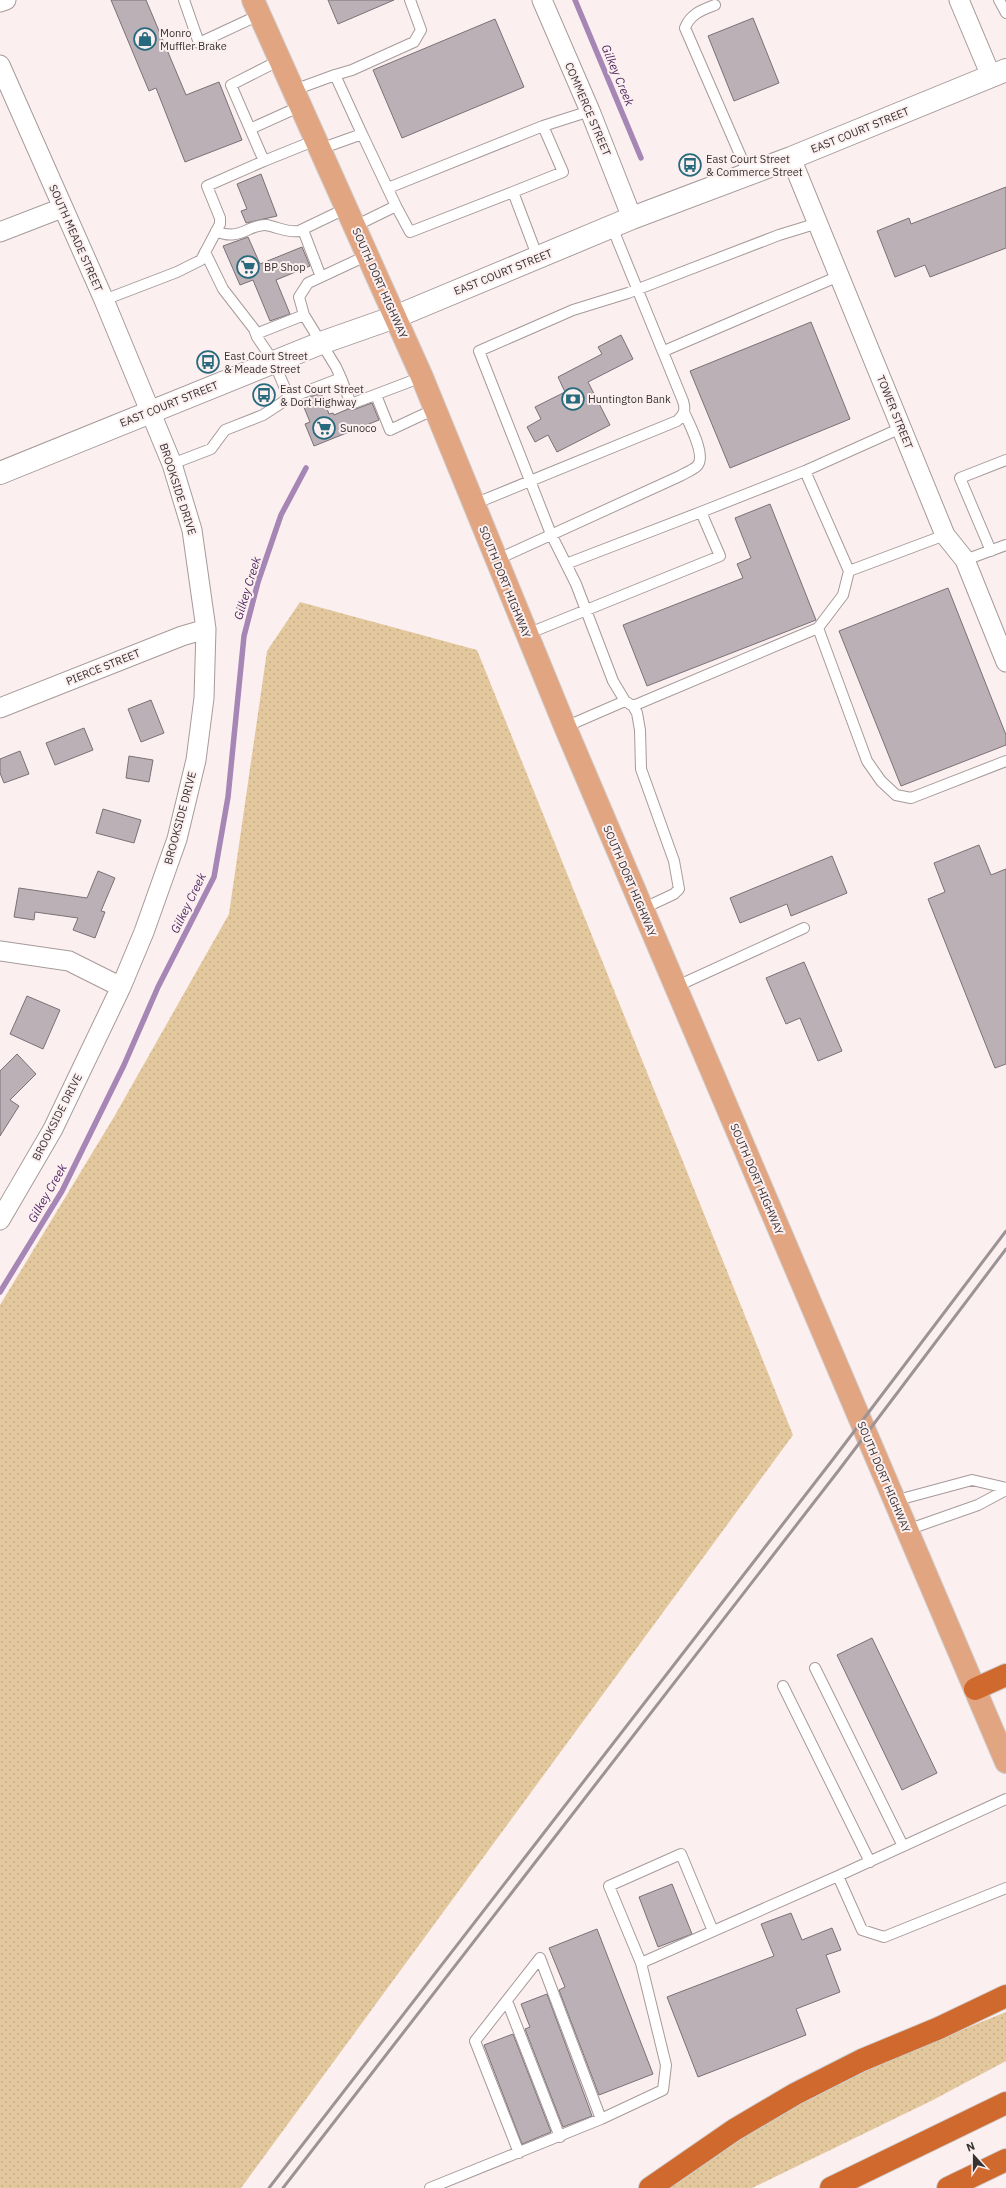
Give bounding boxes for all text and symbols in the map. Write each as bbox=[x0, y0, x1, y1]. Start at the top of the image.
shop icon: Monro Muffler Brake bbox=[132, 26, 158, 52]
place label: Monro Muffler Brake bbox=[160, 26, 227, 53]
water label: Gilkey Creek bbox=[598, 42, 638, 109]
street label: COMMERCE STREET bbox=[562, 60, 614, 159]
street label: EAST COURT STREET bbox=[809, 104, 912, 156]
bus stop icon: East Court Street & Commerce Street bbox=[677, 152, 703, 178]
place label: East Court Street & Commerce Street bbox=[706, 152, 803, 179]
street label: SOUTH MEADE STREET bbox=[46, 182, 106, 294]
street label: SOUTH DORT HIGHWAY bbox=[349, 226, 411, 341]
street label: EAST COURT STREET bbox=[452, 246, 555, 298]
supermarket icon: BP Shop bbox=[235, 254, 261, 280]
place label: BP Shop bbox=[264, 260, 306, 274]
bus stop icon: East Court Street & Meade Street bbox=[195, 349, 221, 375]
place label: East Court Street & Meade Street bbox=[224, 349, 308, 376]
street label: TOWER STREET bbox=[874, 373, 916, 452]
street label: EAST COURT STREET bbox=[118, 378, 221, 430]
bus stop icon: East Court Street & Dort Highway bbox=[251, 382, 277, 408]
place label: East Court Street & Dort Highway bbox=[280, 382, 364, 409]
bank icon: Huntington Bank bbox=[560, 386, 586, 412]
place label: Huntington Bank bbox=[588, 392, 671, 406]
supermarket icon: Sunoco bbox=[311, 415, 337, 441]
place label: Sunoco bbox=[340, 421, 377, 435]
street label: BROOKSIDE DRIVE bbox=[157, 441, 199, 537]
street label: SOUTH DORT HIGHWAY bbox=[476, 524, 534, 640]
water label: Gilkey Creek bbox=[230, 554, 264, 621]
street label: PIERCE STREET bbox=[64, 645, 143, 688]
street label: BROOKSIDE DRIVE bbox=[161, 770, 199, 866]
street label: SOUTH DORT HIGHWAY bbox=[600, 823, 660, 939]
water label: Gilkey Creek bbox=[167, 870, 209, 935]
street label: BROOKSIDE DRIVE bbox=[29, 1071, 85, 1163]
street label: SOUTH DORT HIGHWAY bbox=[727, 1121, 787, 1237]
water label: Gilkey Creek bbox=[24, 1160, 70, 1225]
street label: SOUTH DORT HIGHWAY bbox=[854, 1419, 914, 1535]
north arrow bbox=[954, 2136, 994, 2176]
text: N bbox=[964, 2139, 977, 2155]

